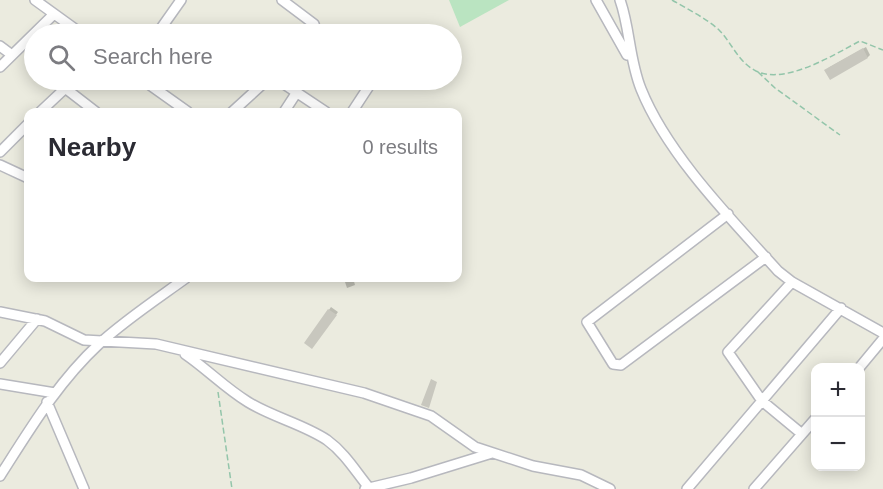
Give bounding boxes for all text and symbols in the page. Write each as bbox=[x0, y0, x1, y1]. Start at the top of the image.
search box bbox=[24, 24, 462, 90]
icon: search bbox=[45, 41, 78, 74]
text: Search here bbox=[93, 44, 213, 69]
text: Nearby bbox=[48, 132, 136, 162]
text: 0 results bbox=[362, 136, 438, 158]
map controls bbox=[811, 363, 865, 471]
button: + bbox=[811, 363, 865, 417]
button: − bbox=[811, 417, 865, 471]

